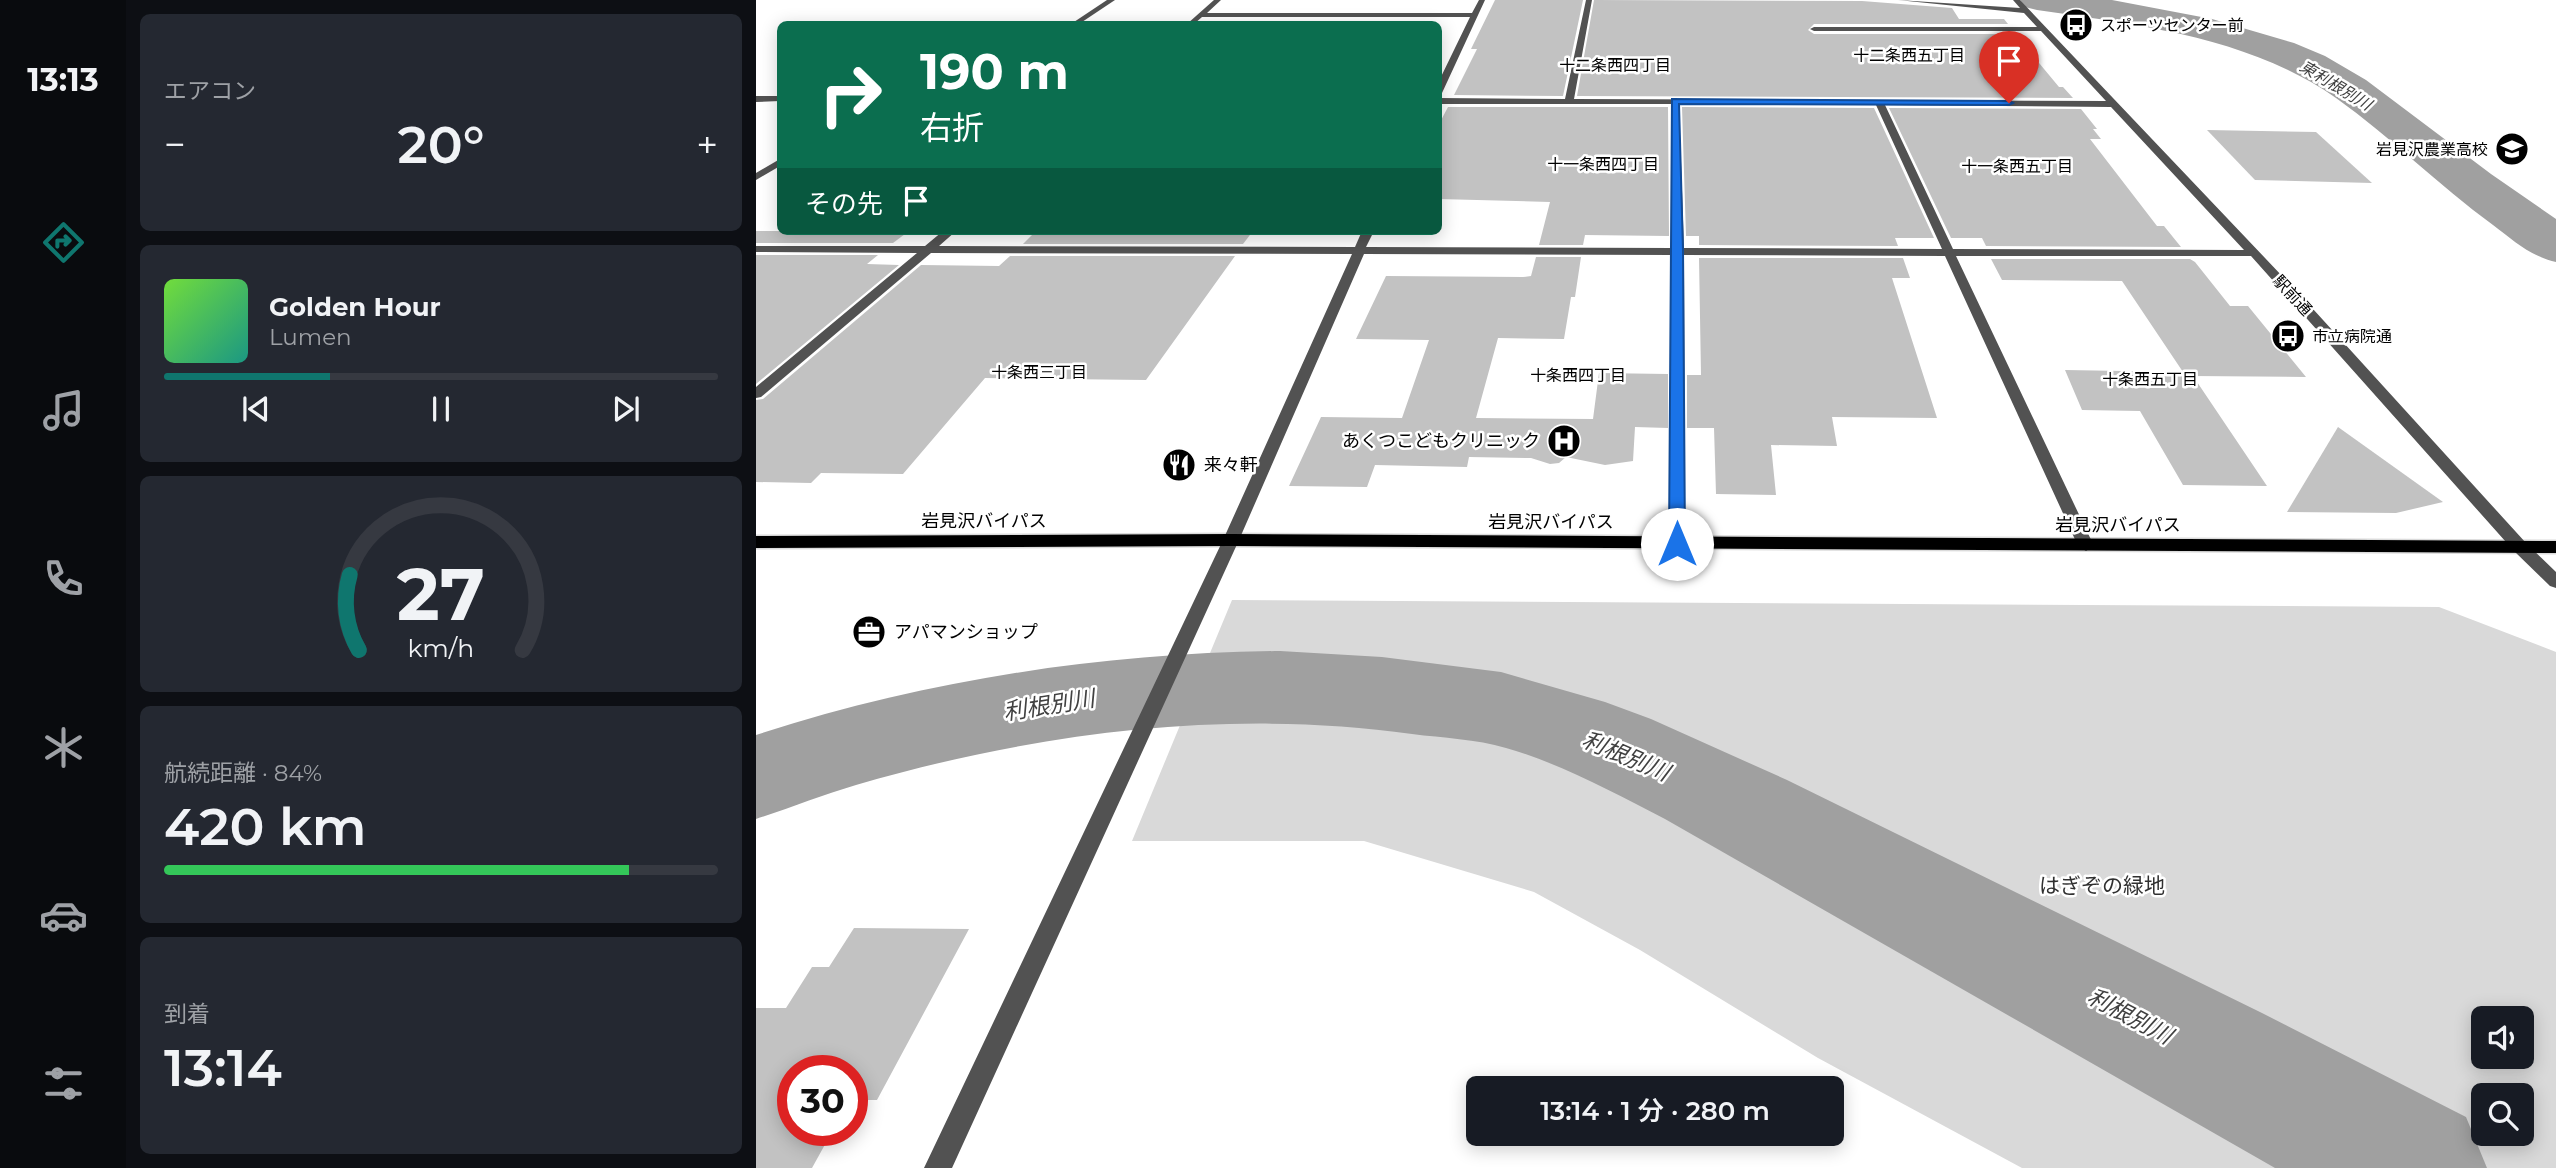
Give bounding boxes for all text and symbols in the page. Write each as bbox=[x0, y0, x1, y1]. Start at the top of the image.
bus stop icon: スポーツセンター前 bbox=[2057, 6, 2095, 44]
place label: スポーツセンター前 bbox=[2100, 16, 2244, 35]
pin bbox=[1979, 31, 2039, 103]
text: 190 m bbox=[920, 42, 1069, 101]
icon: arrive bbox=[1990, 42, 2028, 80]
district label: 十二条西五丁目 bbox=[1853, 46, 1965, 65]
icon: right bbox=[805, 49, 896, 140]
district label: 十二条西四丁目 bbox=[1559, 56, 1671, 75]
water label: 東利根別川 bbox=[2297, 57, 2377, 115]
text: 13:13 bbox=[27, 60, 99, 99]
text: エアコン bbox=[164, 77, 256, 105]
text: 右折 bbox=[920, 108, 984, 147]
text: 20° bbox=[397, 113, 485, 176]
text: − bbox=[164, 121, 186, 168]
text: + bbox=[696, 121, 718, 168]
school or university icon: 岩見沢農業高校 bbox=[2493, 130, 2531, 168]
place label: 岩見沢農業高校 bbox=[2376, 140, 2488, 159]
district label: 十一条西四丁目 bbox=[1547, 155, 1659, 174]
district label: 十一条西五丁目 bbox=[1961, 157, 2073, 176]
icon: arrive bbox=[897, 182, 935, 220]
text: その先 bbox=[805, 188, 883, 220]
icon: directions bbox=[39, 218, 88, 267]
street label: 駅前通 bbox=[2269, 271, 2316, 319]
text: Golden Hour bbox=[269, 291, 441, 323]
bus stop icon: 市立病院通 bbox=[2269, 317, 2307, 355]
text: Lumen bbox=[269, 323, 352, 351]
place label: 市立病院通 bbox=[2312, 327, 2392, 346]
district label: 十条西三丁目 bbox=[991, 363, 1087, 382]
district label: 十条西四丁目 bbox=[1530, 366, 1626, 385]
district label: 十条西五丁目 bbox=[2102, 370, 2198, 389]
icon: music bbox=[39, 386, 88, 435]
icon: previous bbox=[237, 390, 275, 428]
icon: pause bbox=[422, 390, 460, 428]
icon: next bbox=[607, 390, 645, 428]
hospital icon: あくつこどもクリニック bbox=[1545, 422, 1583, 460]
place label: あくつこどもクリニック bbox=[1342, 430, 1540, 452]
restaurant icon: 来々軒 bbox=[1160, 446, 1198, 484]
place label: 来々軒 bbox=[1204, 454, 1258, 476]
position arrow bbox=[1640, 507, 1714, 581]
street label: 岩見沢バイパス bbox=[921, 510, 1047, 532]
street label: 岩見沢バイパス bbox=[1488, 511, 1614, 533]
street label: 岩見沢バイパス bbox=[2055, 514, 2181, 536]
text: 27 bbox=[397, 550, 485, 638]
icon: phone bbox=[39, 554, 88, 603]
office icon: アパマンショップ bbox=[850, 613, 888, 651]
place label: アパマンショップ bbox=[894, 621, 1038, 643]
text: km/h bbox=[408, 633, 474, 663]
water label: 利根別川 bbox=[1001, 684, 1100, 726]
icon: climate bbox=[39, 723, 88, 772]
water label: 利根別川 bbox=[1578, 725, 1677, 788]
text: 航続距離 · 84% bbox=[164, 759, 322, 787]
text: 420 km bbox=[164, 795, 366, 858]
park label: はぎぞの緑地 bbox=[2039, 873, 2165, 898]
icon: car bbox=[39, 891, 88, 940]
water label: 利根別川 bbox=[2083, 982, 2180, 1051]
text: 到着 bbox=[164, 1000, 210, 1028]
map controls bbox=[2471, 1006, 2534, 1146]
button: sound bbox=[2471, 1006, 2534, 1069]
text: 13:14 bbox=[164, 1036, 282, 1099]
speed limit sign: 30 bbox=[777, 1055, 868, 1146]
icon: filters bbox=[39, 1059, 88, 1108]
button: search bbox=[2471, 1083, 2534, 1146]
text: 13:14 · 1 分 · 280 m bbox=[1540, 1095, 1770, 1127]

